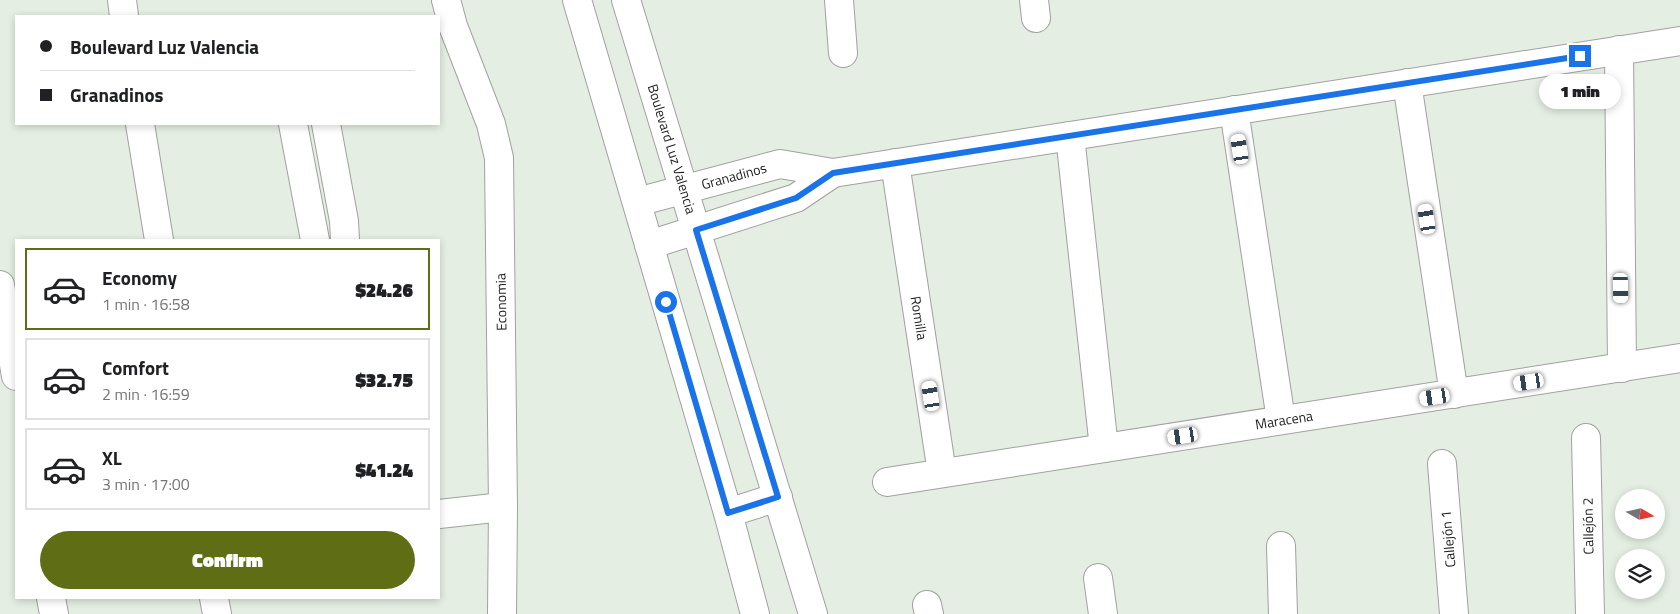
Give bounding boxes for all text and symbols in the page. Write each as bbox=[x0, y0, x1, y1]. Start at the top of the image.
text: Boulevard Luz Valencia bbox=[70, 32, 259, 61]
route end bbox=[1569, 45, 1591, 67]
callout: 1 min bbox=[1539, 74, 1621, 108]
text: 1 min bbox=[1560, 79, 1600, 103]
text: Granadinos bbox=[70, 80, 164, 109]
street label: Boulevard Luz Valencia bbox=[643, 81, 702, 216]
car bbox=[1230, 133, 1249, 165]
street label: Granadinos bbox=[699, 157, 769, 194]
car bbox=[1417, 203, 1436, 235]
text: Economy bbox=[102, 263, 177, 292]
icon: car bbox=[42, 267, 87, 312]
street label: Economia bbox=[489, 273, 512, 331]
car bbox=[1613, 273, 1628, 303]
text: $24.26 bbox=[355, 275, 413, 304]
route start bbox=[655, 291, 677, 313]
text: 1 min · 16:58 bbox=[102, 292, 190, 316]
street label: Romilla bbox=[906, 294, 933, 341]
text: Comfort bbox=[102, 353, 169, 382]
icon: car bbox=[42, 357, 87, 402]
text: $32.75 bbox=[355, 365, 413, 394]
car bbox=[1513, 372, 1544, 392]
car bbox=[921, 380, 940, 412]
text: 2 min · 16:59 bbox=[102, 382, 190, 406]
car bbox=[1419, 387, 1450, 407]
street label: Maracena bbox=[1254, 405, 1314, 434]
car bbox=[1167, 426, 1198, 446]
text: XL bbox=[102, 443, 122, 472]
icon: car bbox=[42, 447, 87, 492]
text: $41.24 bbox=[355, 455, 413, 484]
text: 3 min · 17:00 bbox=[102, 472, 190, 496]
north arrow bbox=[1615, 489, 1665, 539]
map controls bbox=[1615, 489, 1665, 599]
street label: Callejón 2 bbox=[1577, 497, 1598, 555]
street label: Callejón 1 bbox=[1435, 510, 1460, 568]
button: Confirm bbox=[40, 531, 415, 589]
button: layers bbox=[1615, 549, 1665, 599]

